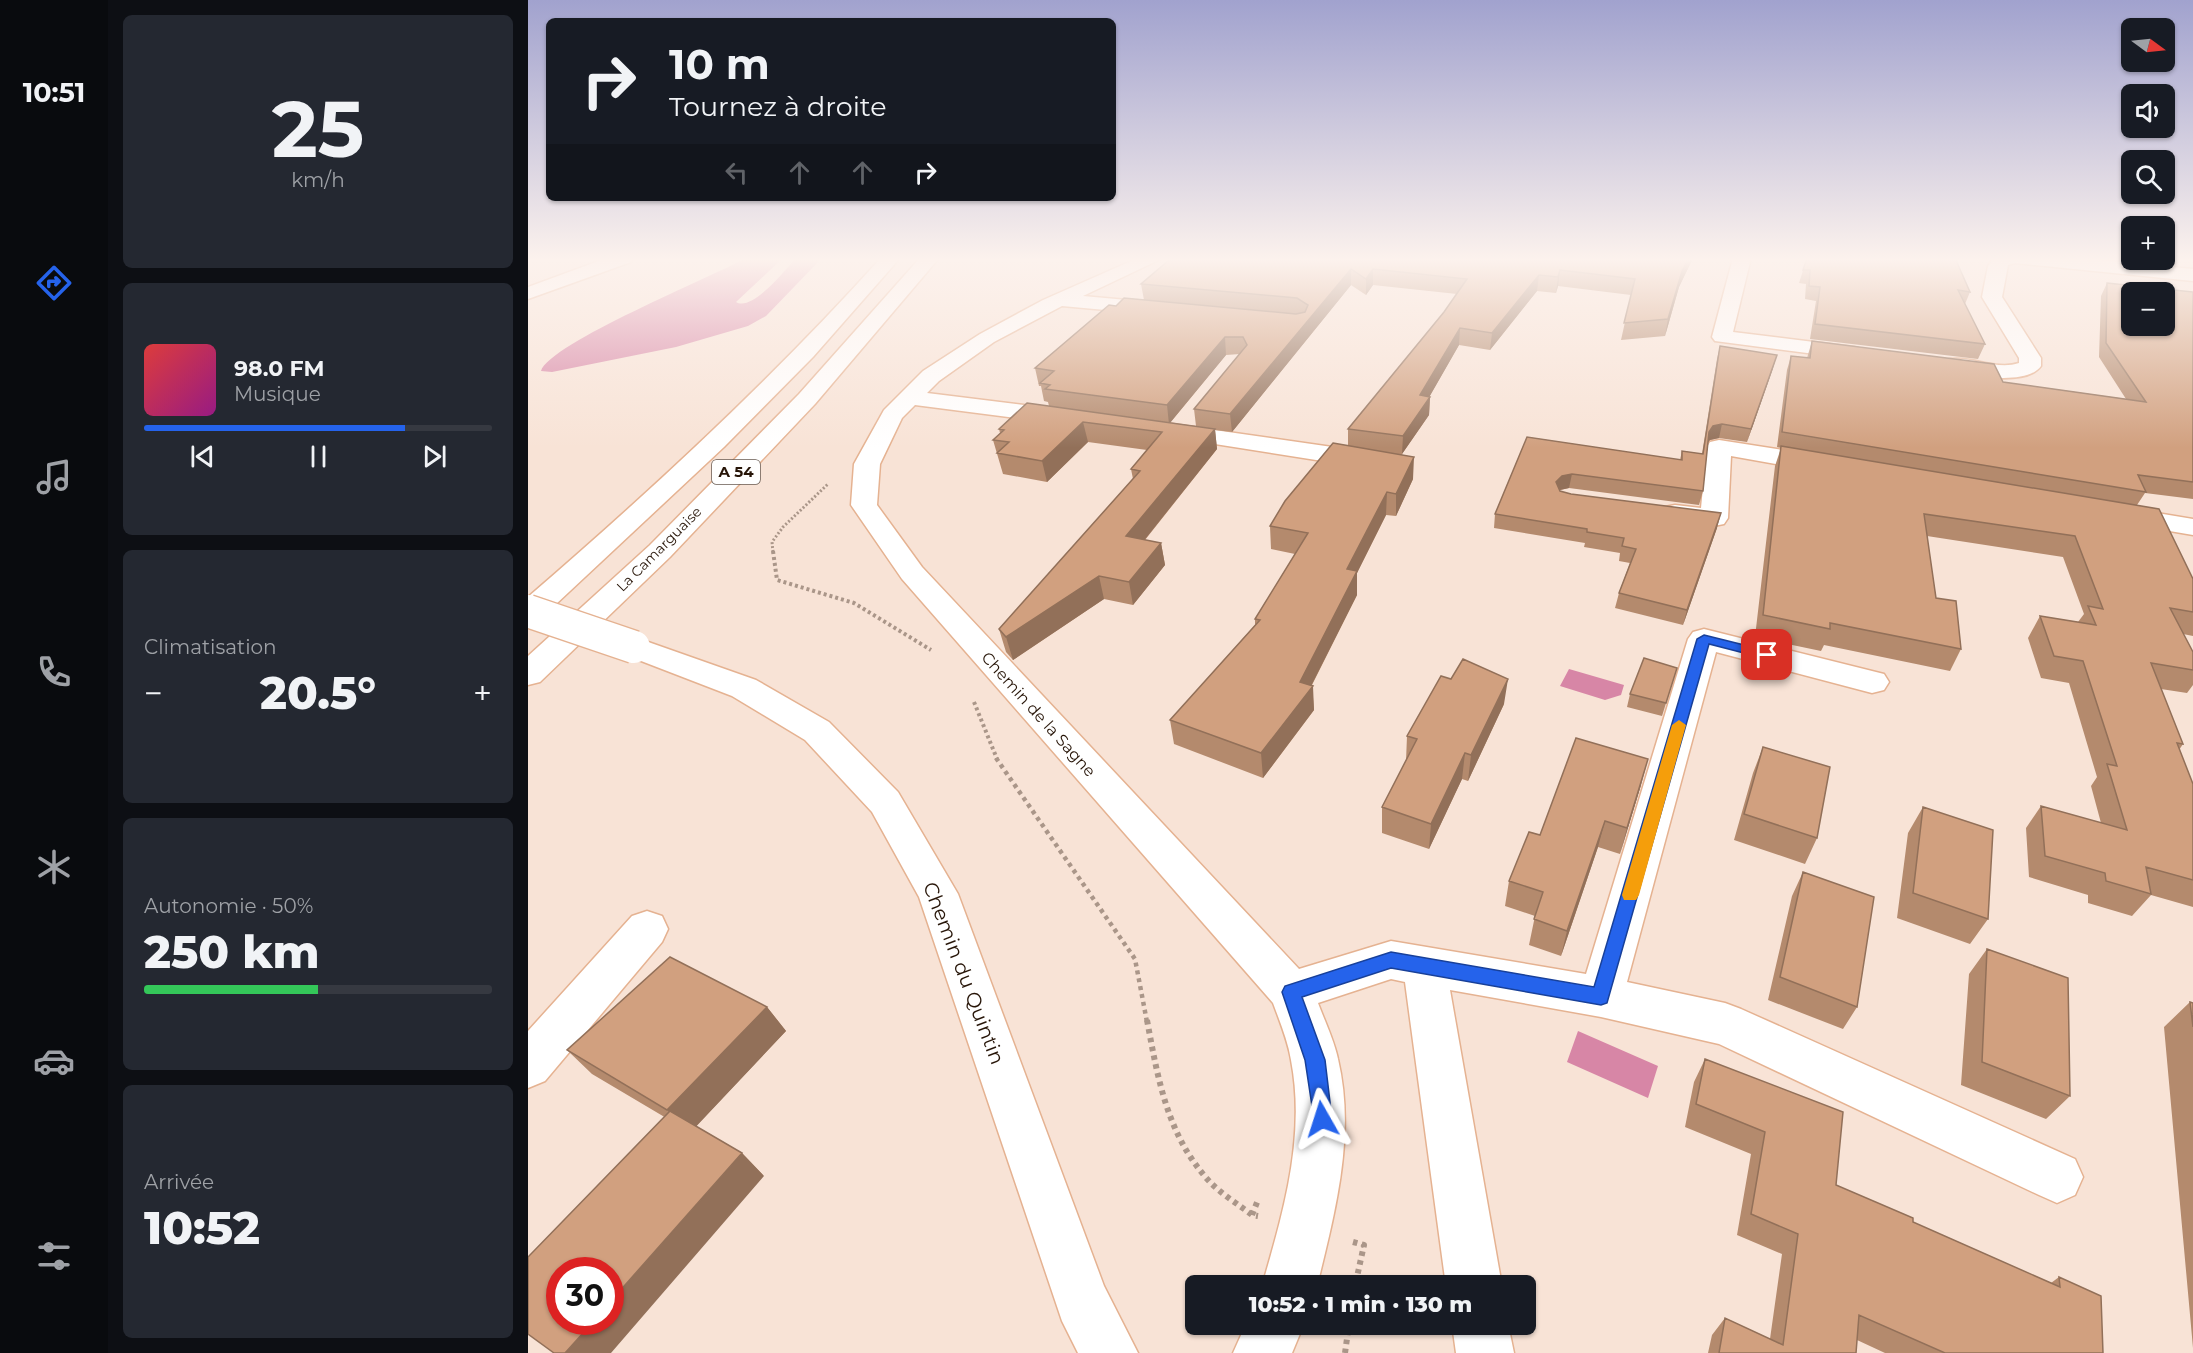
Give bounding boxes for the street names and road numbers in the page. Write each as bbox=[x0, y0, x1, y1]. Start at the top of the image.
road number: A 54 bbox=[712, 460, 760, 484]
street label: La Camarguaise bbox=[613, 503, 705, 595]
street label: Chemin de la Sagne bbox=[978, 648, 1100, 781]
street label: Chemin du Quintin bbox=[918, 878, 1010, 1068]

